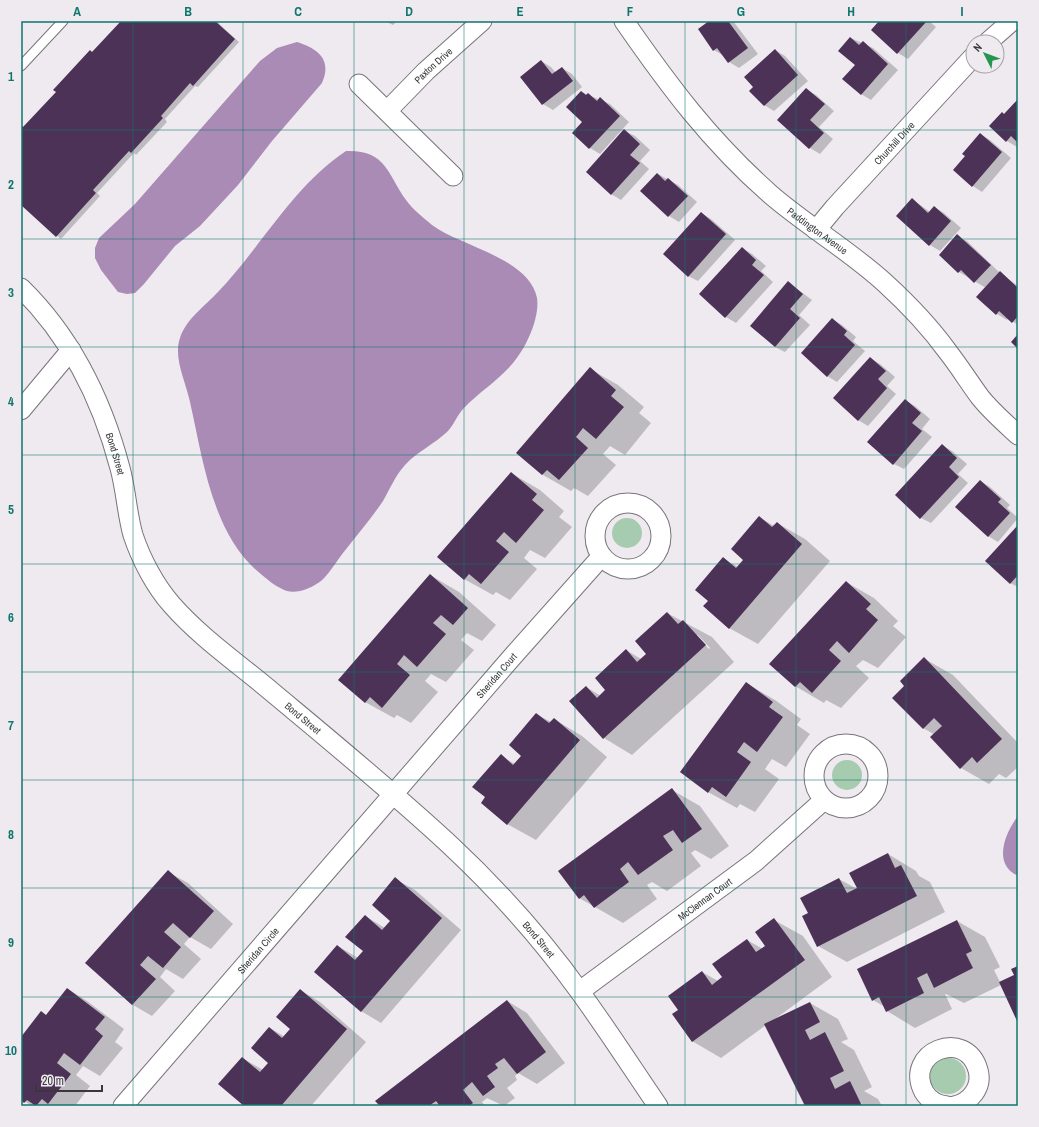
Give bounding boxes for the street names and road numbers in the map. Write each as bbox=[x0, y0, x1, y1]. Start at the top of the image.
street label: Paxton Drive bbox=[412, 44, 456, 86]
street label: Churchill Drive bbox=[871, 118, 918, 168]
street label: Paddington Avenue bbox=[785, 205, 850, 258]
street label: Bond Street bbox=[103, 431, 128, 477]
street label: Sheridan Court bbox=[474, 650, 520, 701]
street label: Bond Street bbox=[282, 699, 324, 738]
street label: McClennan Court bbox=[675, 875, 735, 924]
street label: Bond Street bbox=[520, 919, 558, 961]
street label: Sheridan Circle bbox=[235, 925, 282, 976]

